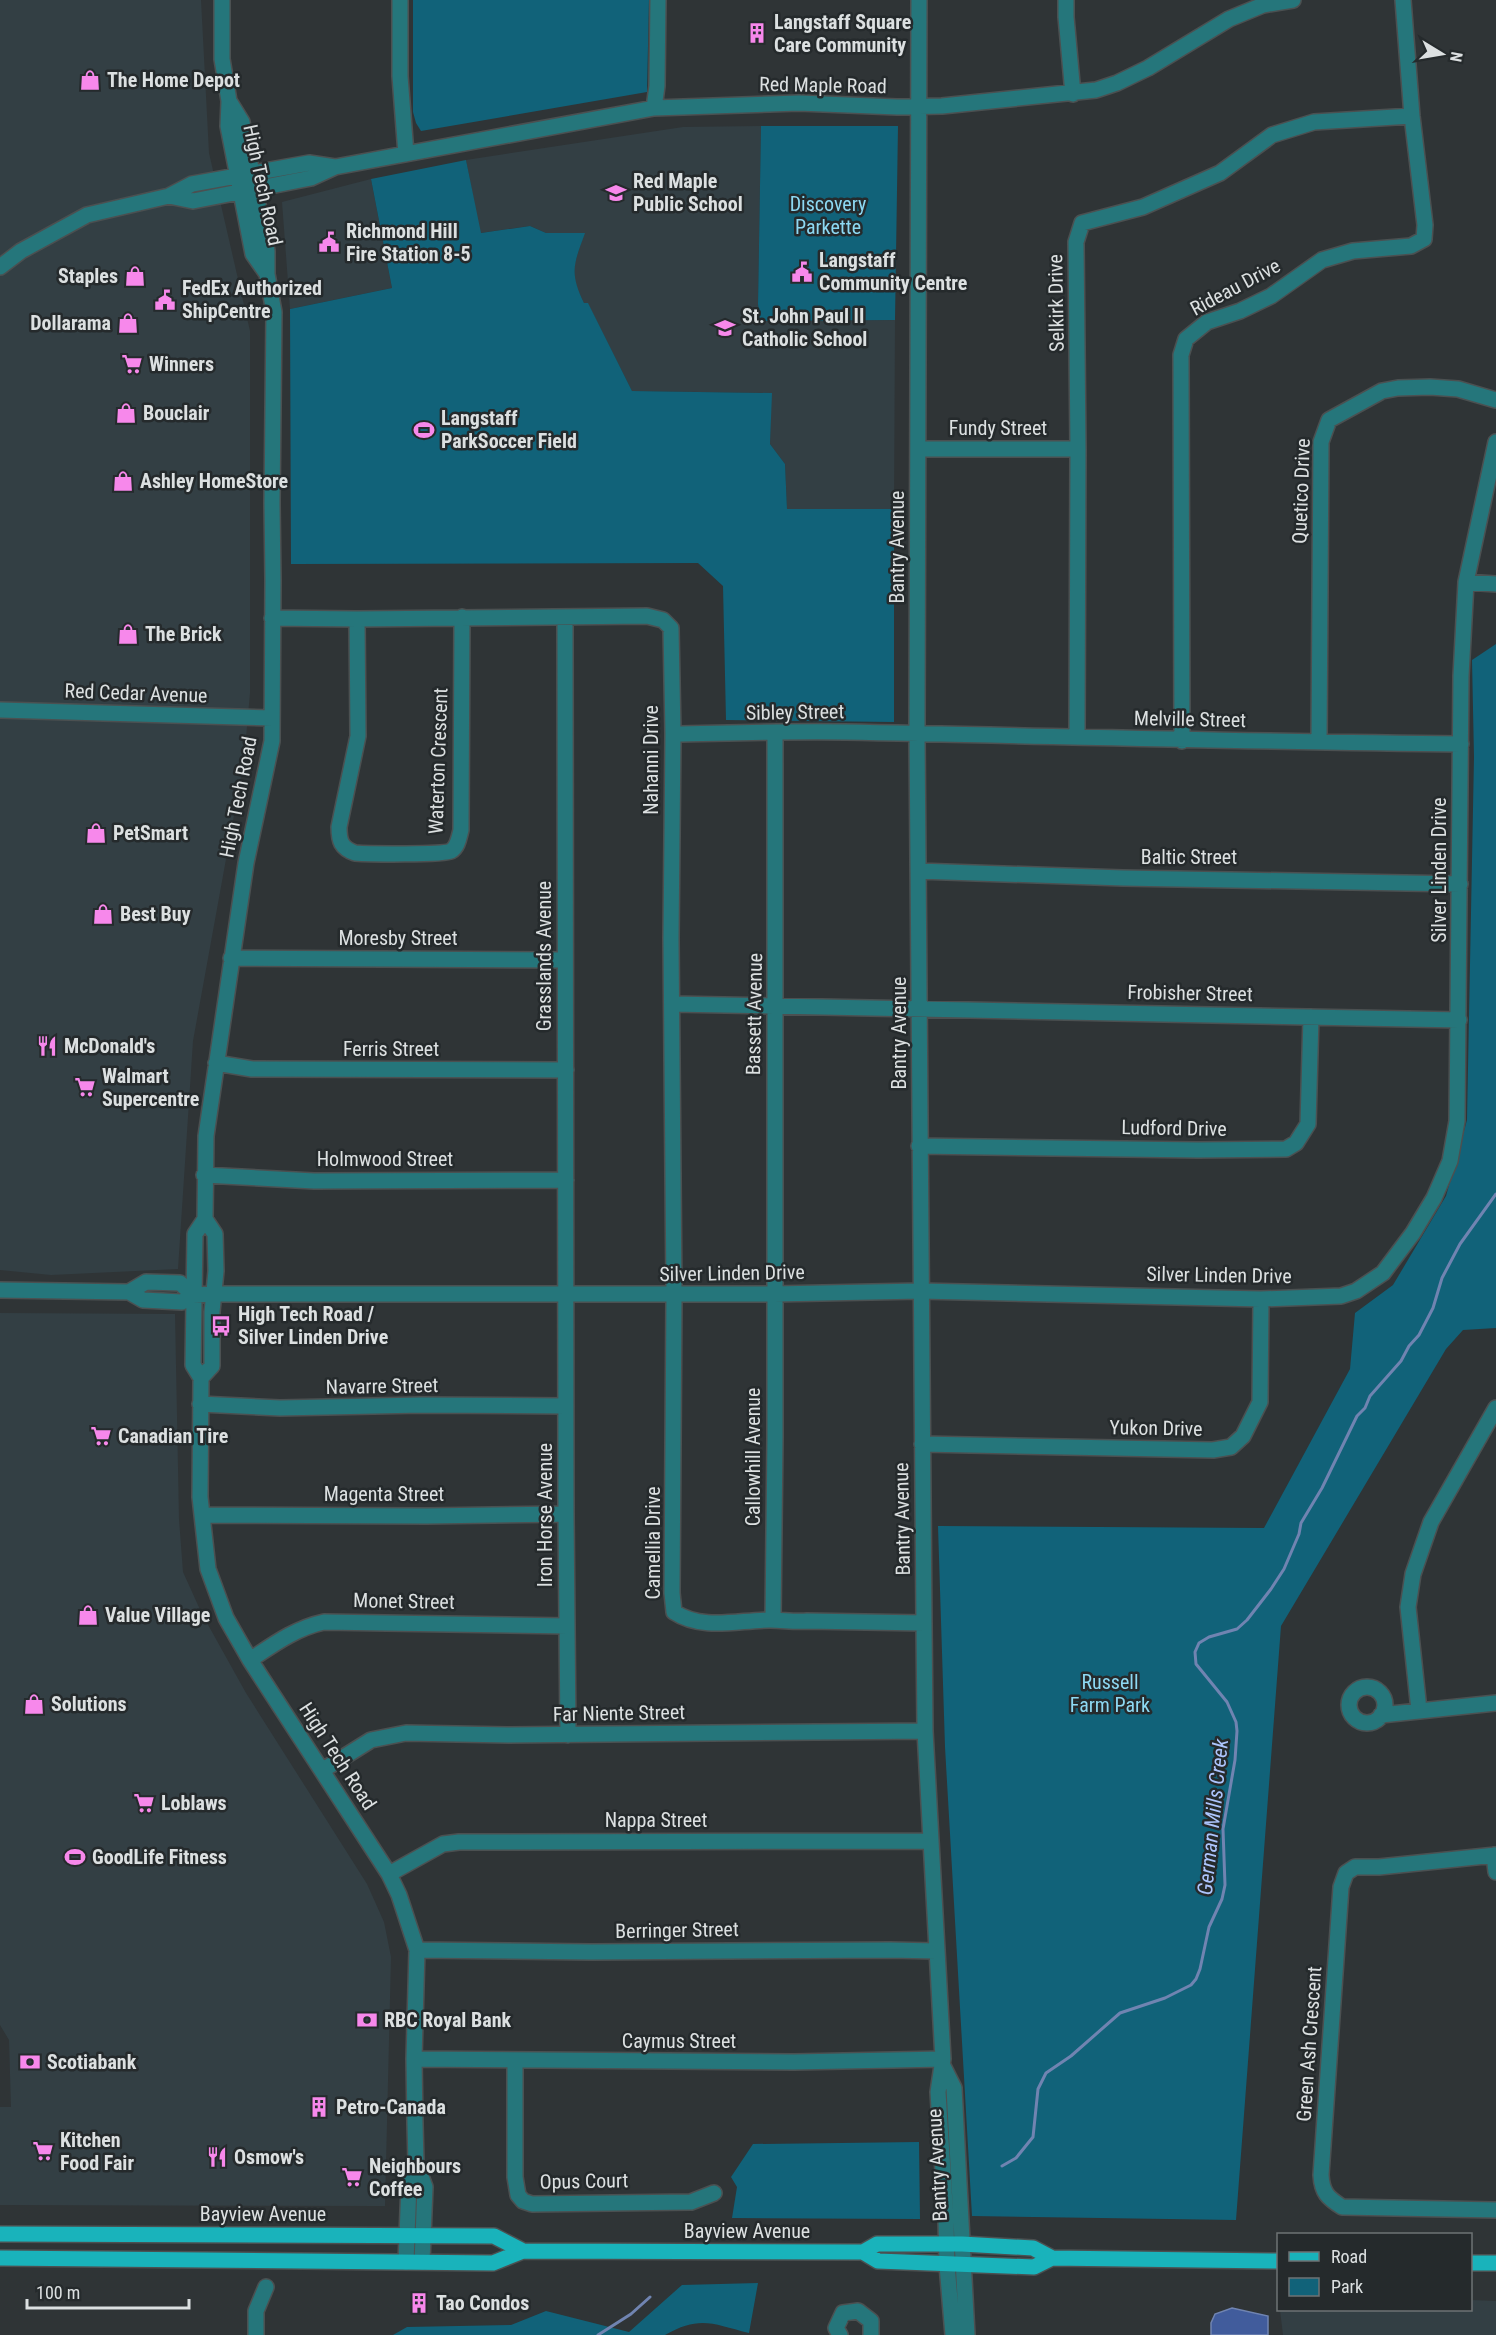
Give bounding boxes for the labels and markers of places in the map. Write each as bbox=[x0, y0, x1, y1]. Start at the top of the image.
place label: Langstaff Square Care Community bbox=[774, 10, 911, 57]
building icon: Langstaff Square Care Community bbox=[745, 21, 769, 45]
shop icon: The Home Depot bbox=[78, 68, 102, 92]
place label: The Home Depot bbox=[107, 68, 240, 92]
place label: Red Maple Public School bbox=[633, 169, 743, 216]
school or university icon: Red Maple Public School bbox=[604, 181, 628, 205]
place label: Richmond Hill Fire Station 8-5 bbox=[346, 219, 471, 266]
public building icon: Richmond Hill Fire Station 8-5 bbox=[317, 230, 341, 254]
place label: Langstaff Community Centre bbox=[819, 248, 967, 295]
public building icon: Langstaff Community Centre bbox=[790, 260, 814, 284]
place label: Staples bbox=[58, 264, 118, 288]
shop icon: Staples bbox=[123, 264, 147, 288]
place label: FedEx Authorized ShipCentre bbox=[182, 276, 322, 323]
public building icon: FedEx Authorized ShipCentre bbox=[153, 288, 177, 312]
place label: St. John Paul II Catholic School bbox=[742, 304, 867, 351]
place label: Dollarama bbox=[30, 311, 111, 335]
shop icon: Dollarama bbox=[116, 311, 140, 335]
school or university icon: St. John Paul II Catholic School bbox=[713, 316, 737, 340]
supermarket icon: Winners bbox=[120, 352, 144, 376]
place label: Winners bbox=[149, 352, 214, 376]
shop icon: Bouclair bbox=[114, 401, 138, 425]
place label: Bouclair bbox=[143, 401, 210, 425]
place label: Langstaff ParkSoccer Field bbox=[441, 406, 577, 453]
sports icon: Langstaff ParkSoccer Field bbox=[412, 418, 436, 442]
shop icon: Ashley HomeStore bbox=[111, 469, 135, 493]
place label: Ashley HomeStore bbox=[140, 469, 288, 493]
shop icon: The Brick bbox=[116, 622, 140, 646]
place label: The Brick bbox=[145, 622, 222, 646]
shop icon: PetSmart bbox=[84, 821, 108, 845]
place label: PetSmart bbox=[113, 821, 188, 845]
shop icon: Best Buy bbox=[91, 902, 115, 926]
place label: Best Buy bbox=[120, 902, 191, 926]
restaurant icon: McDonald's bbox=[35, 1034, 59, 1058]
place label: McDonald's bbox=[64, 1034, 155, 1058]
place label: Walmart Supercentre bbox=[102, 1064, 199, 1111]
supermarket icon: Walmart Supercentre bbox=[73, 1075, 97, 1099]
place label: High Tech Road / Silver Linden Drive bbox=[238, 1302, 388, 1349]
bus stop icon: High Tech Road / Silver Linden Drive bbox=[209, 1314, 233, 1338]
supermarket icon: Canadian Tire bbox=[89, 1424, 113, 1448]
place label: Canadian Tire bbox=[118, 1424, 228, 1448]
shop icon: Value Village bbox=[76, 1603, 100, 1627]
place label: Value Village bbox=[105, 1603, 210, 1627]
shop icon: Solutions bbox=[22, 1692, 46, 1716]
place label: Solutions bbox=[51, 1692, 127, 1716]
supermarket icon: Loblaws bbox=[132, 1791, 156, 1815]
place label: Loblaws bbox=[161, 1791, 227, 1815]
sports icon: GoodLife Fitness bbox=[63, 1845, 87, 1869]
place label: GoodLife Fitness bbox=[92, 1845, 227, 1869]
bank icon: RBC Royal Bank bbox=[355, 2008, 379, 2032]
place label: RBC Royal Bank bbox=[384, 2008, 511, 2032]
bank icon: Scotiabank bbox=[18, 2050, 42, 2074]
place label: Scotiabank bbox=[47, 2050, 137, 2074]
building icon: Petro-Canada bbox=[307, 2095, 331, 2119]
place label: Petro-Canada bbox=[336, 2095, 446, 2119]
place label: Kitchen Food Fair bbox=[60, 2128, 134, 2175]
supermarket icon: Kitchen Food Fair bbox=[31, 2139, 55, 2163]
restaurant icon: Osmow's bbox=[205, 2145, 229, 2169]
place label: Osmow's bbox=[234, 2145, 304, 2169]
place label: Neighbours Coffee bbox=[369, 2154, 461, 2201]
supermarket icon: Neighbours Coffee bbox=[340, 2165, 364, 2189]
building icon: Tao Condos bbox=[407, 2291, 431, 2315]
place label: Tao Condos bbox=[436, 2291, 529, 2315]

